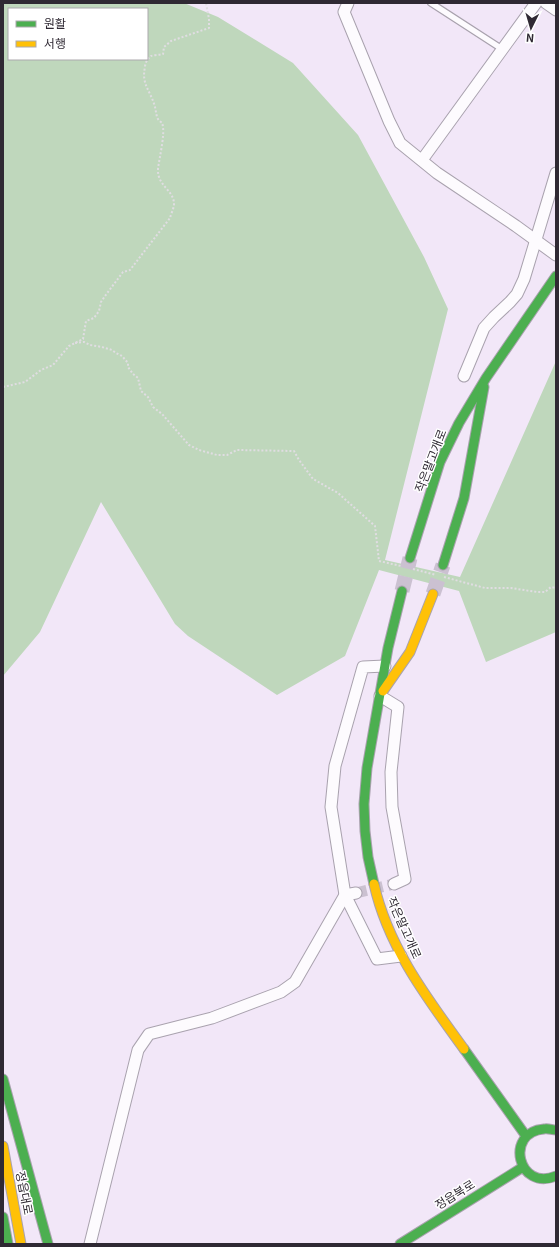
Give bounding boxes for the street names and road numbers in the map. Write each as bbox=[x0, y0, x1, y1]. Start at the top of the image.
street label: 작은말고개로 bbox=[410, 426, 449, 494]
street label: 작은말고개로 bbox=[384, 894, 427, 961]
street label: 정읍대로 bbox=[13, 1169, 38, 1216]
street label: 정읍북로 bbox=[431, 1175, 477, 1213]

